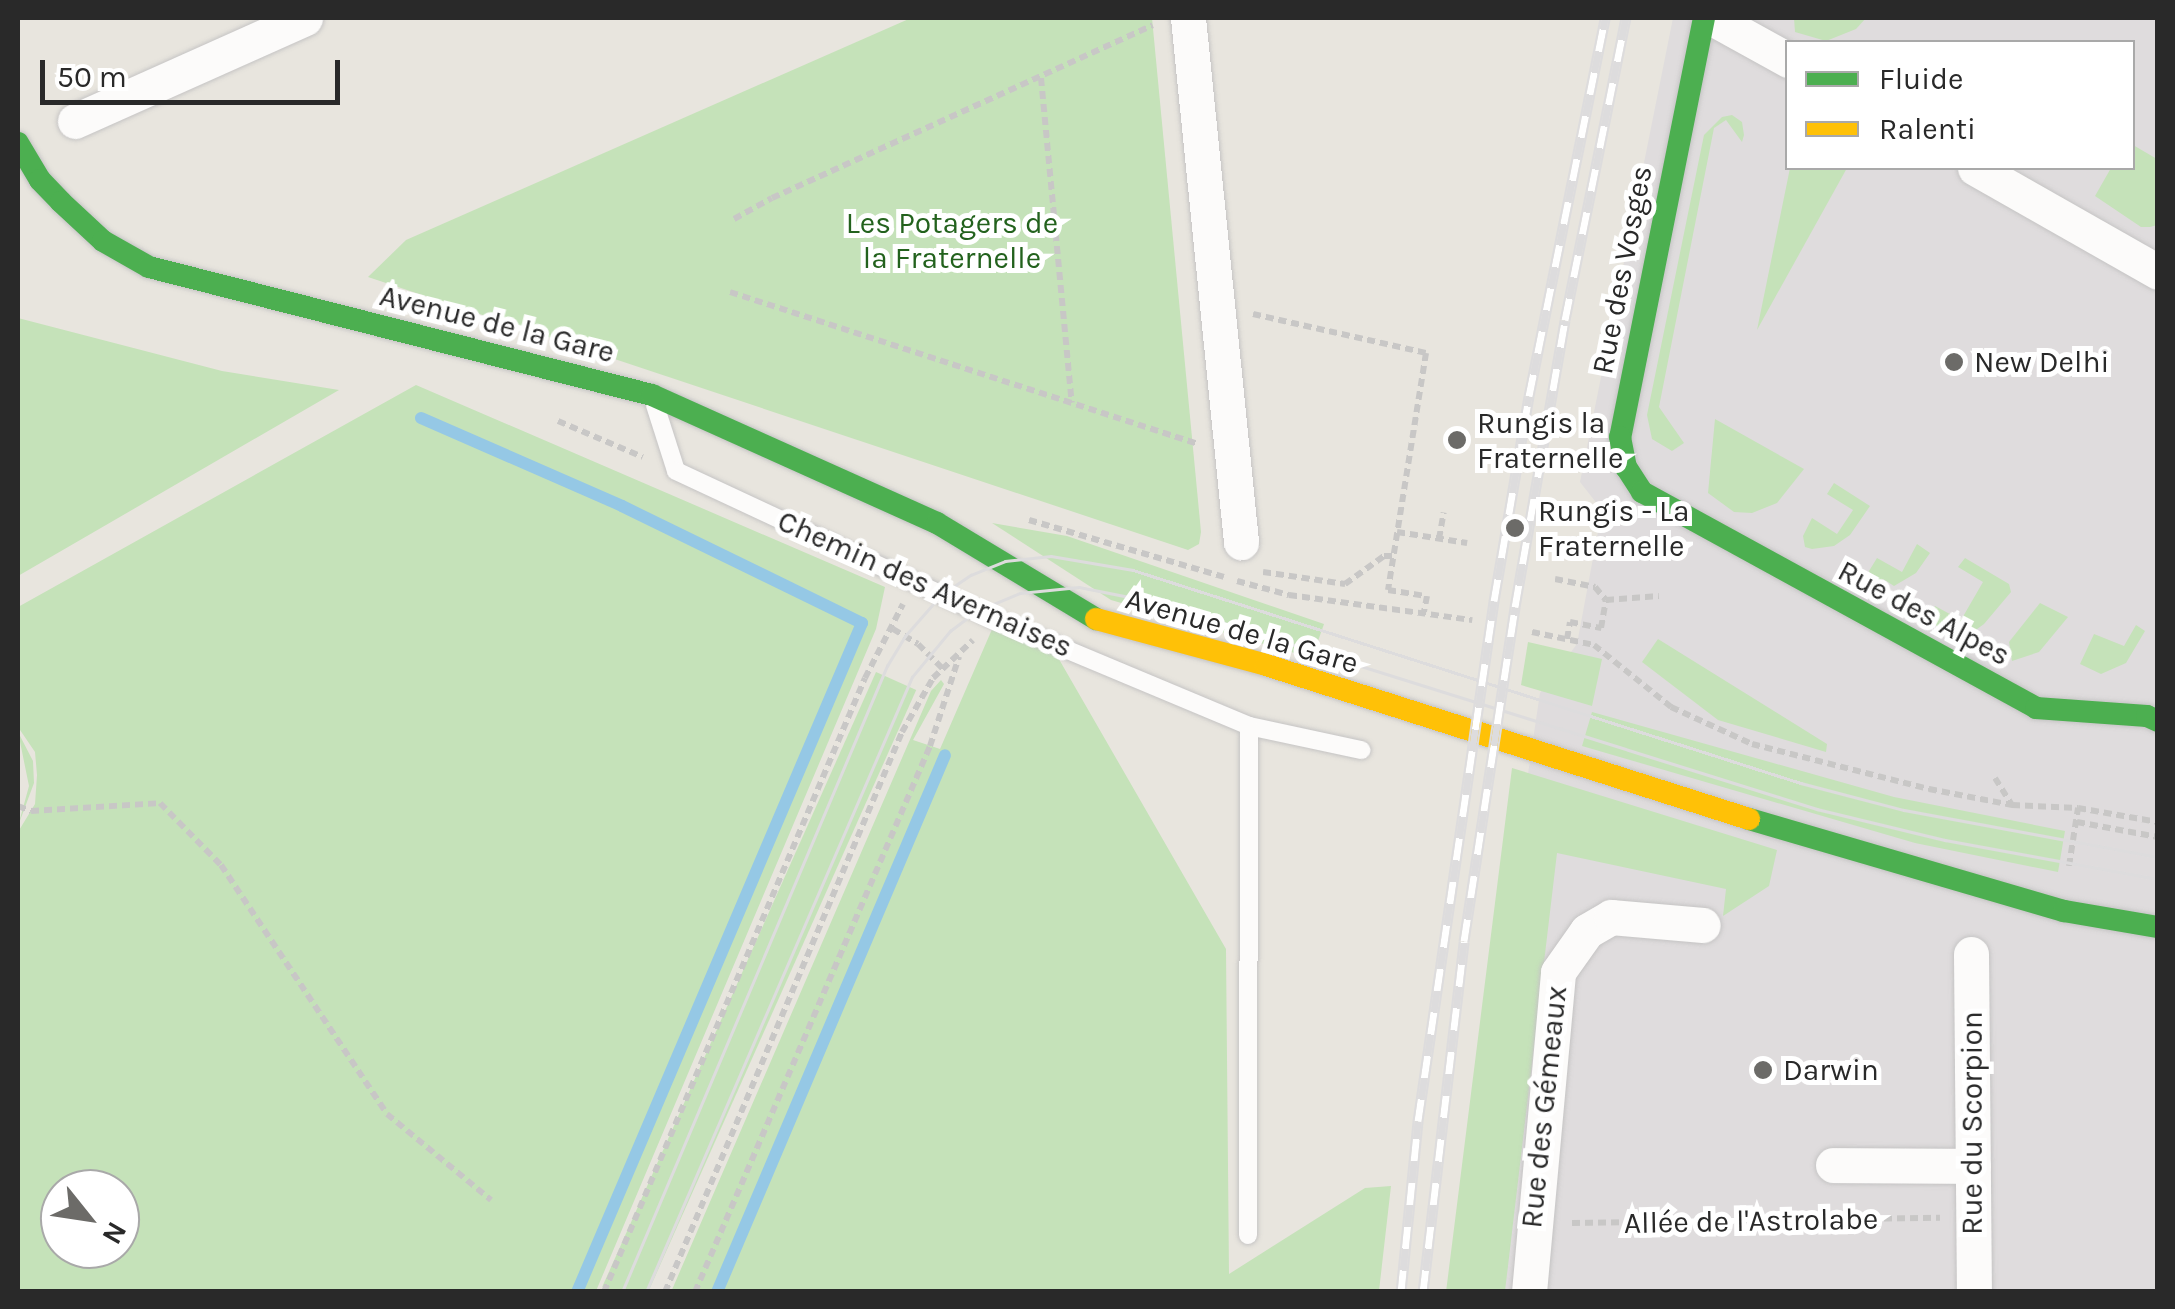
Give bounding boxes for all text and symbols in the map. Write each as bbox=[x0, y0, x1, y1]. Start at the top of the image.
scale bar bbox=[45, 40, 345, 102]
legend bbox=[1785, 40, 2135, 170]
text: 50 m bbox=[57, 59, 127, 95]
text: Fluide bbox=[1879, 61, 1963, 97]
text: Ralenti bbox=[1879, 111, 1976, 147]
street label: Rue des Vosges bbox=[1584, 163, 1660, 377]
park label: Les Potagers de la Fraternelle bbox=[846, 205, 1058, 276]
street label: Avenue de la Gare bbox=[376, 277, 618, 371]
place label: New Delhi bbox=[1974, 344, 2109, 380]
marker: New Delhi bbox=[1943, 351, 1965, 373]
place label: Rungis la Fraternelle bbox=[1477, 405, 1623, 476]
marker: Rungis la Fraternelle bbox=[1446, 429, 1468, 451]
place label: Rungis - La Fraternelle bbox=[1538, 493, 1690, 564]
street label: Chemin des Avernaises bbox=[772, 503, 1078, 665]
marker: Rungis - La Fraternelle bbox=[1502, 515, 1528, 541]
street label: Rue des Alpes bbox=[1832, 553, 2016, 673]
street label: Avenue de la Gare bbox=[1122, 581, 1362, 681]
street label: Rue des Gémeaux bbox=[1513, 984, 1575, 1230]
street label: Rue du Scorpion bbox=[1954, 1011, 1990, 1235]
place label: Darwin bbox=[1783, 1052, 1879, 1088]
marker: Darwin bbox=[1752, 1059, 1774, 1081]
north arrow bbox=[40, 1169, 140, 1269]
street label: Allée de l'Astrolabe bbox=[1624, 1201, 1878, 1241]
text: N bbox=[95, 1216, 134, 1250]

